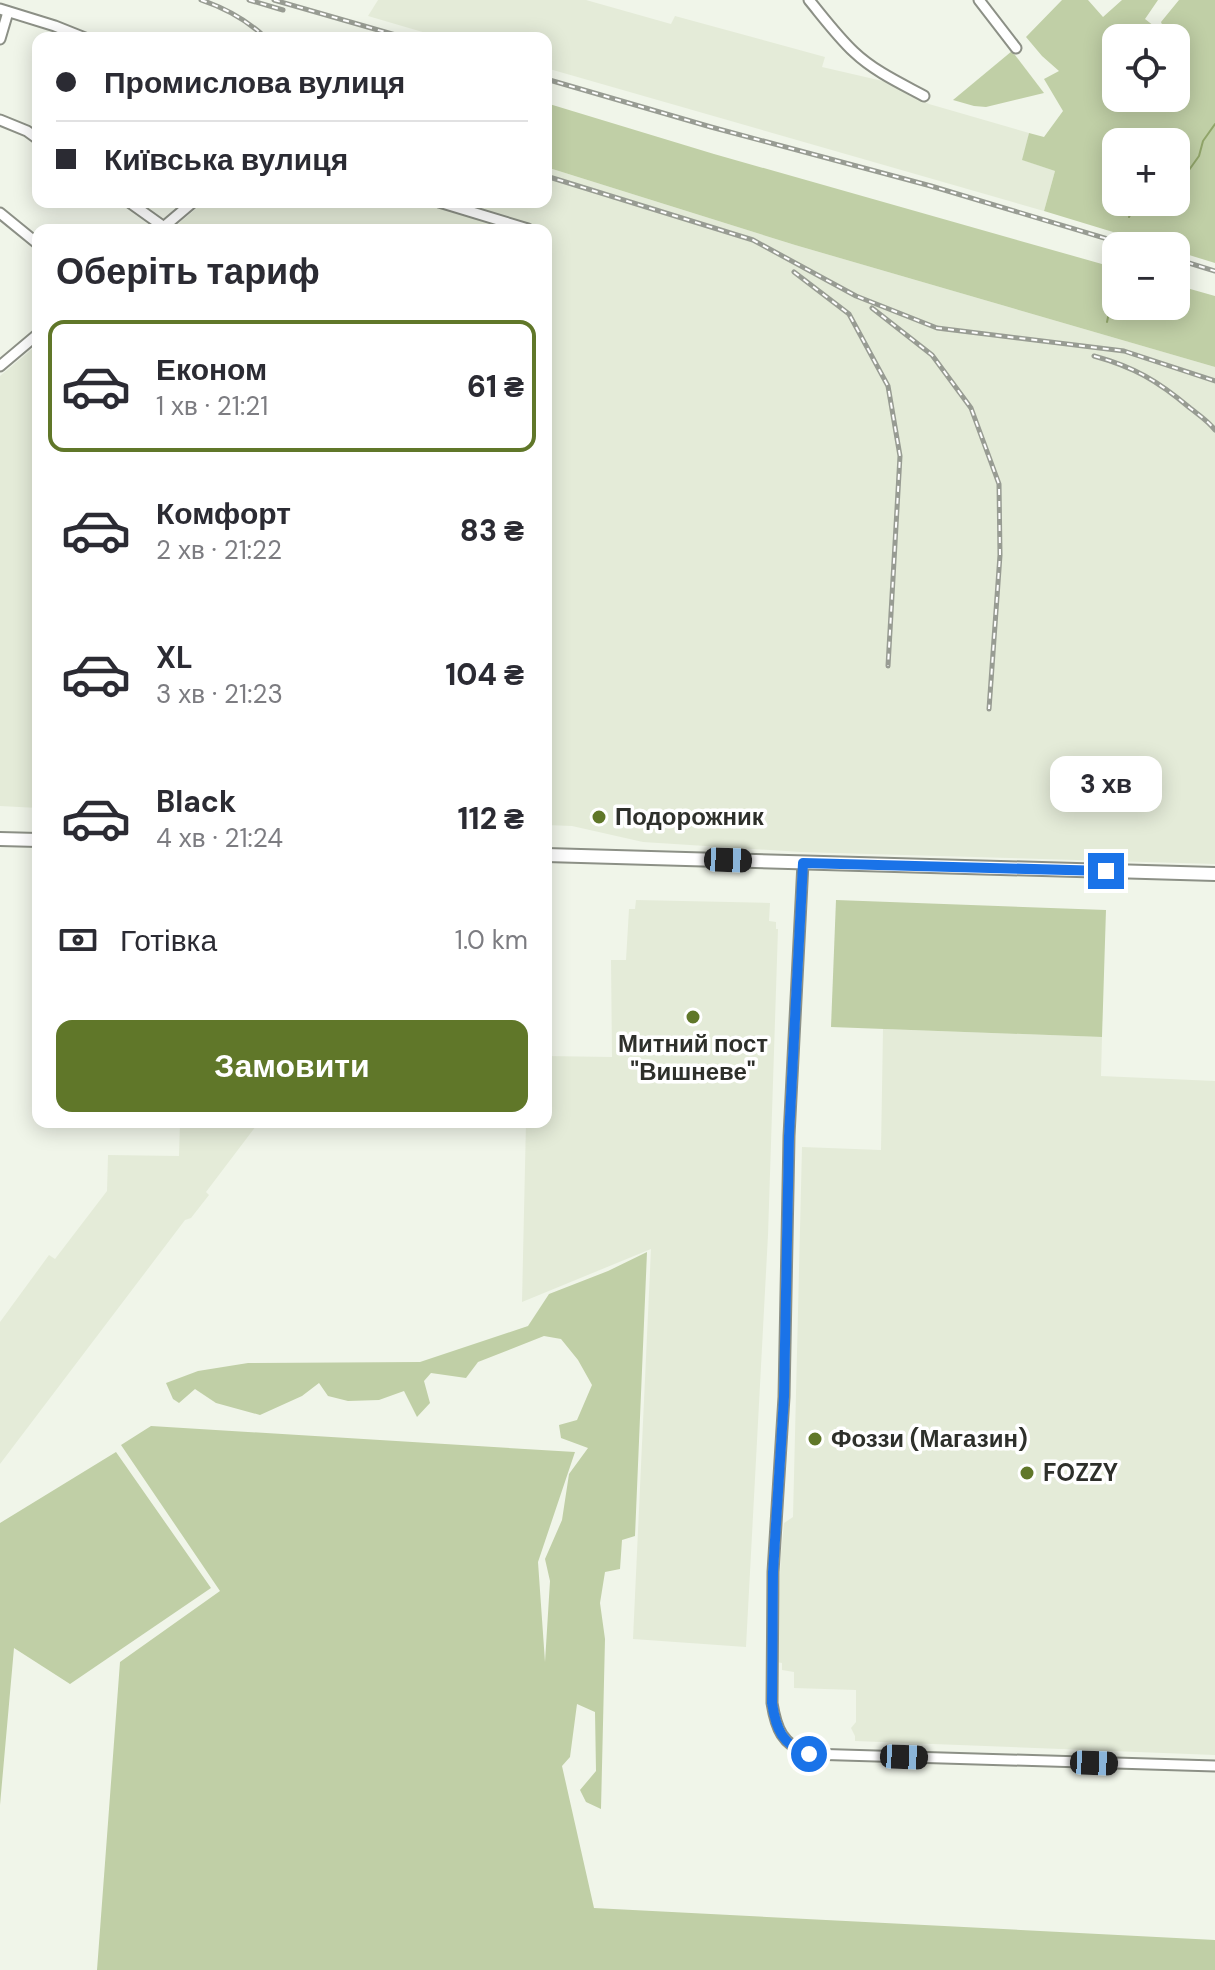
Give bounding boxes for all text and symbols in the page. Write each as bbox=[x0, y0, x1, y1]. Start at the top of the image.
map controls bbox=[1102, 24, 1190, 320]
button: locate bbox=[1102, 24, 1190, 112]
text: Промислова вулиця bbox=[104, 63, 405, 102]
button: + bbox=[1102, 128, 1190, 216]
text: Київська вулиця bbox=[104, 140, 348, 179]
button: − bbox=[1102, 232, 1190, 320]
text: Оберіть тариф bbox=[56, 248, 320, 295]
icon: car bbox=[60, 350, 132, 422]
text: Економ bbox=[156, 350, 267, 389]
text: 61 ₴ bbox=[467, 367, 524, 406]
text: 1 хв · 21:21 bbox=[156, 389, 268, 423]
icon: car bbox=[60, 494, 132, 566]
text: Комфорт bbox=[156, 494, 291, 533]
text: 83 ₴ bbox=[460, 511, 524, 550]
text: 2 хв · 21:22 bbox=[156, 533, 282, 567]
icon: car bbox=[60, 638, 132, 710]
text: XL bbox=[156, 638, 193, 677]
text: 104 ₴ bbox=[445, 655, 524, 694]
text: 3 хв · 21:23 bbox=[156, 677, 283, 711]
callout: 3 хв bbox=[1050, 755, 1162, 811]
text: 3 хв bbox=[1080, 767, 1132, 801]
icon: car bbox=[60, 782, 132, 854]
text: Black bbox=[156, 782, 236, 821]
text: 112 ₴ bbox=[458, 799, 524, 838]
place label: Подорожник bbox=[615, 801, 765, 832]
marker: Подорожник bbox=[590, 808, 608, 826]
text: 4 хв · 21:24 bbox=[156, 821, 283, 855]
car bbox=[704, 847, 752, 873]
route end bbox=[1088, 853, 1124, 889]
icon: cash bbox=[56, 918, 100, 962]
text: Готівка bbox=[120, 921, 217, 960]
text: 1.0 km bbox=[455, 923, 528, 957]
marker: Митний пост "Вишневе" bbox=[684, 1008, 702, 1026]
button: Замовити bbox=[56, 1020, 528, 1112]
place label: Митний пост "Вишневе" bbox=[618, 1028, 768, 1087]
place label: Фоззи (Магазин) bbox=[831, 1423, 1028, 1454]
marker: Фоззи (Магазин) bbox=[806, 1430, 824, 1448]
place label: FOZZY bbox=[1043, 1457, 1118, 1488]
marker: FOZZY bbox=[1018, 1464, 1036, 1482]
route start bbox=[791, 1736, 827, 1772]
car bbox=[880, 1744, 928, 1770]
car bbox=[1070, 1750, 1118, 1776]

